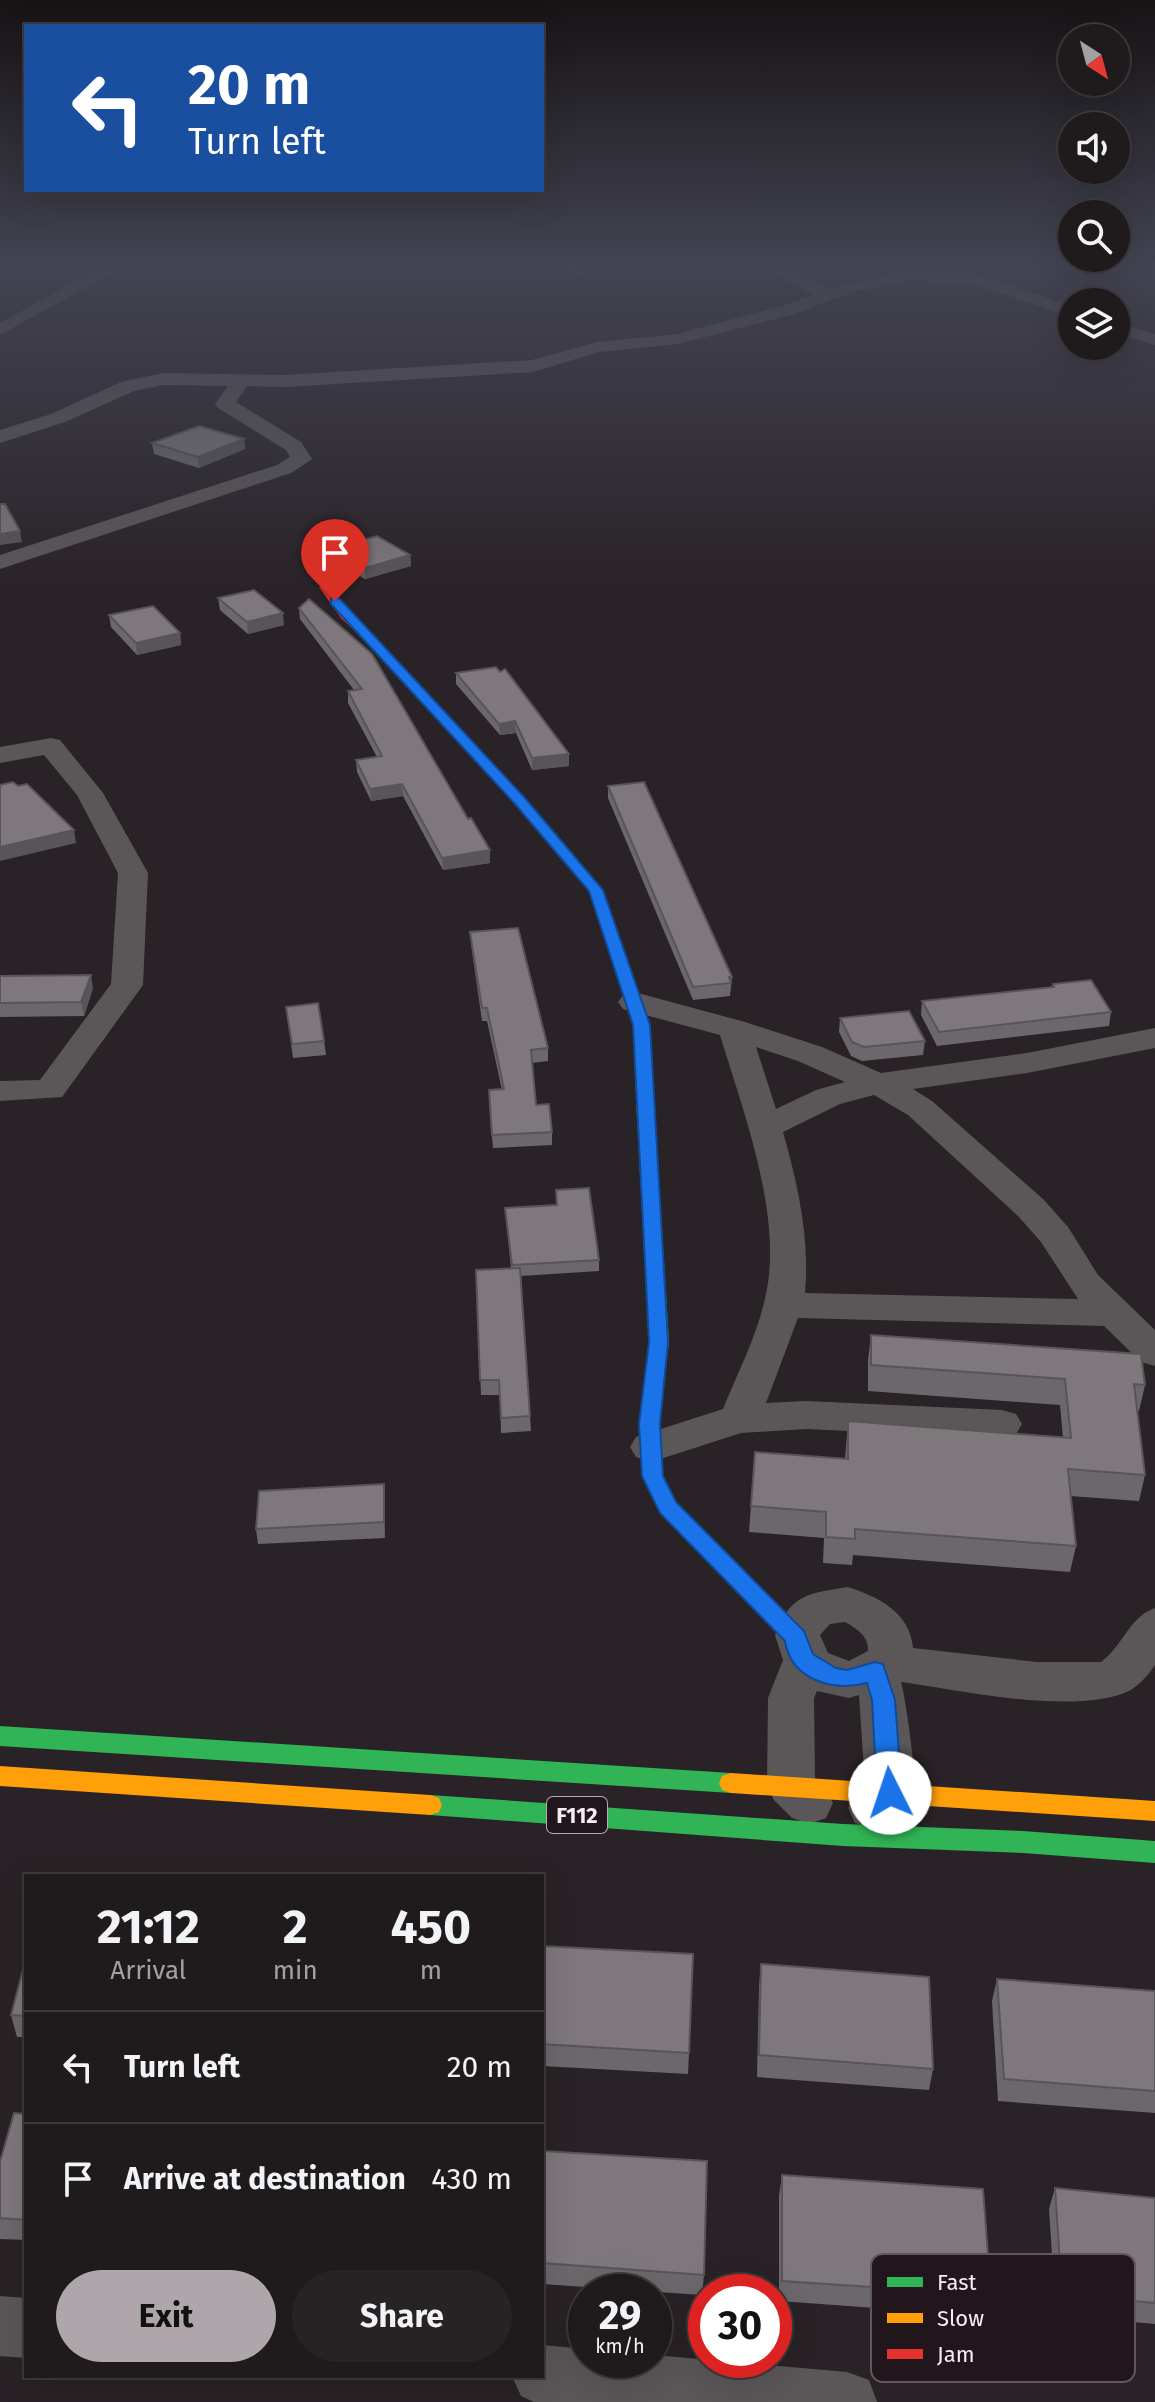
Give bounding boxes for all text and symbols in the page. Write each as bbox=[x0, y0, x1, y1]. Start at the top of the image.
north arrow bbox=[1058, 24, 1130, 96]
map controls bbox=[1058, 24, 1130, 360]
text: 20 m bbox=[188, 52, 310, 119]
icon: left bbox=[56, 56, 160, 160]
button: sound bbox=[1058, 112, 1130, 184]
text: Turn left bbox=[188, 120, 326, 164]
button: search bbox=[1058, 200, 1130, 272]
button: layers bbox=[1058, 288, 1130, 360]
pin bbox=[301, 519, 369, 601]
icon: arrive bbox=[313, 531, 357, 575]
position arrow bbox=[848, 1751, 932, 1835]
road number: F112 bbox=[547, 1797, 607, 1833]
text: 21:12 bbox=[97, 1898, 200, 1956]
text: 2 bbox=[283, 1898, 308, 1956]
text: 450 bbox=[391, 1898, 471, 1956]
text: Arrival bbox=[110, 1955, 187, 1986]
text: min bbox=[273, 1955, 318, 1986]
text: m bbox=[420, 1955, 442, 1986]
icon: left bbox=[56, 2045, 100, 2089]
text: Turn left bbox=[124, 2049, 240, 2085]
text: 20 m bbox=[447, 2049, 512, 2085]
icon: arrive bbox=[56, 2157, 100, 2201]
text: Arrive at destination bbox=[124, 2161, 406, 2197]
text: 430 m bbox=[431, 2161, 512, 2197]
legend bbox=[871, 2254, 1135, 2382]
text: Fast bbox=[937, 2269, 977, 2296]
button: Exit bbox=[56, 2270, 276, 2362]
button: Share bbox=[292, 2270, 512, 2362]
speed limit sign: 30 bbox=[688, 2274, 792, 2378]
text: 29 bbox=[599, 2292, 641, 2340]
text: Slow bbox=[937, 2305, 984, 2332]
text: km/h bbox=[595, 2334, 645, 2358]
text: Jam bbox=[937, 2341, 975, 2368]

